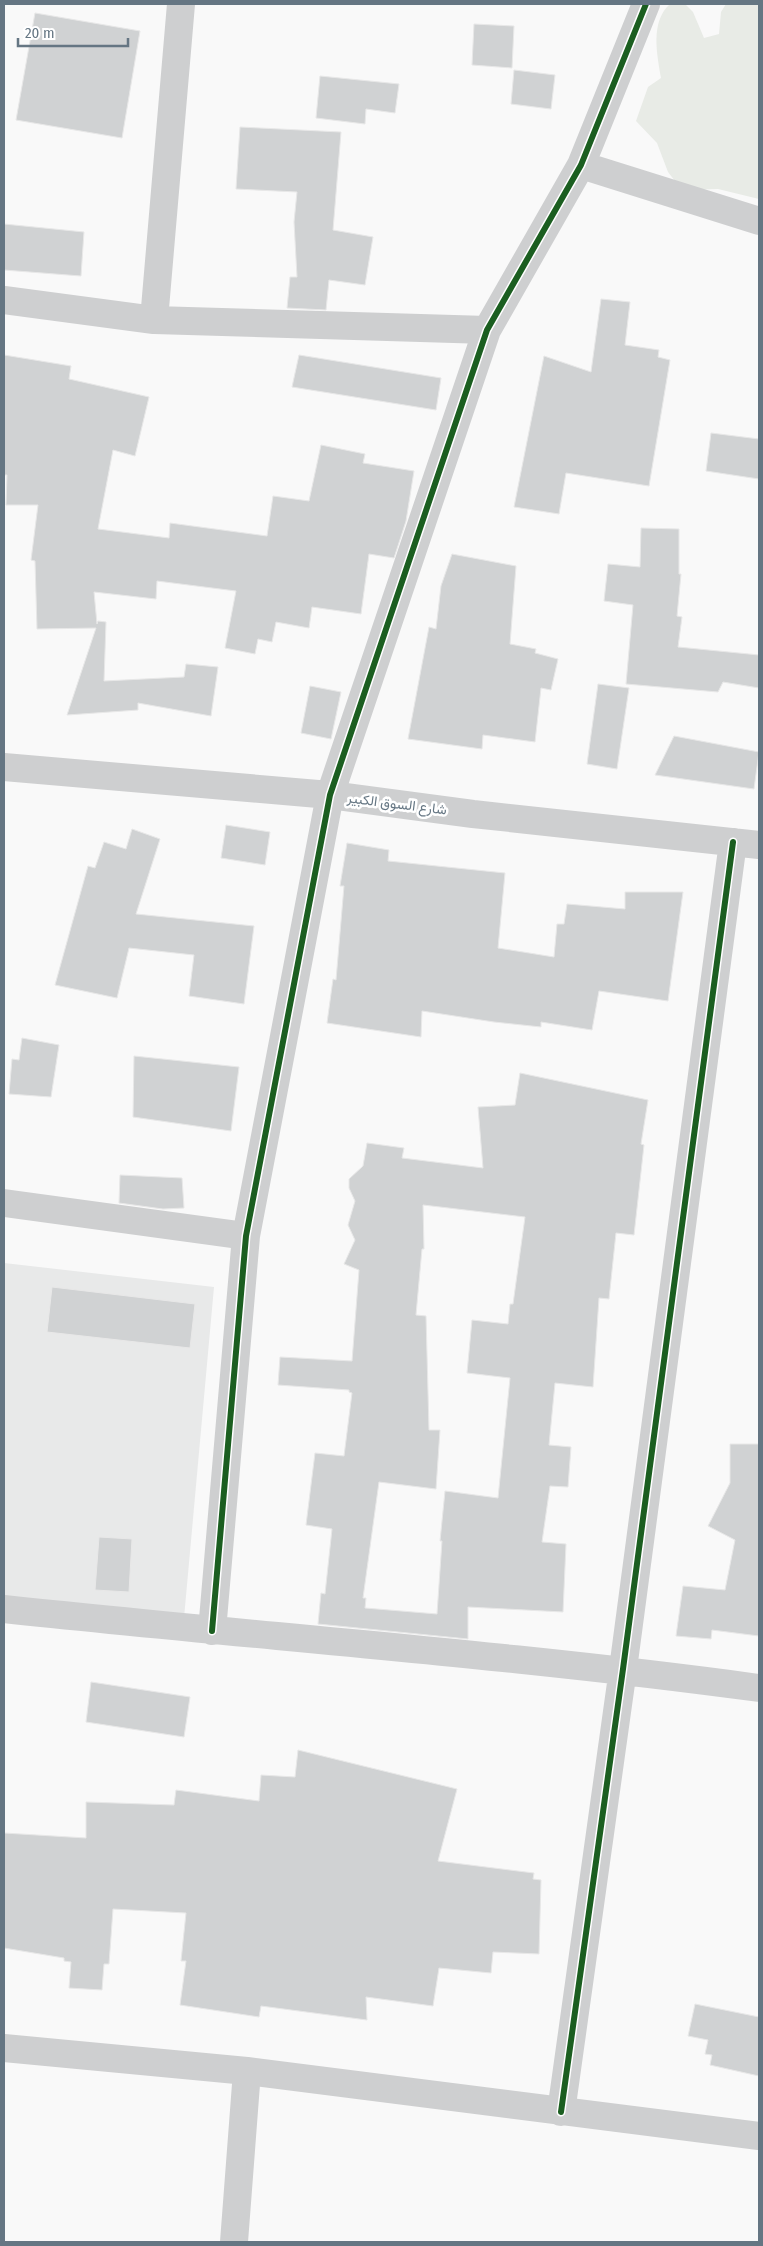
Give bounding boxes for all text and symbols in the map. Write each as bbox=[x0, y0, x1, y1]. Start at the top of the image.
scale bar bbox=[18, 15, 128, 47]
text: 20 m bbox=[25, 24, 55, 42]
street label: شارع السوق الكبير bbox=[345, 789, 448, 821]

